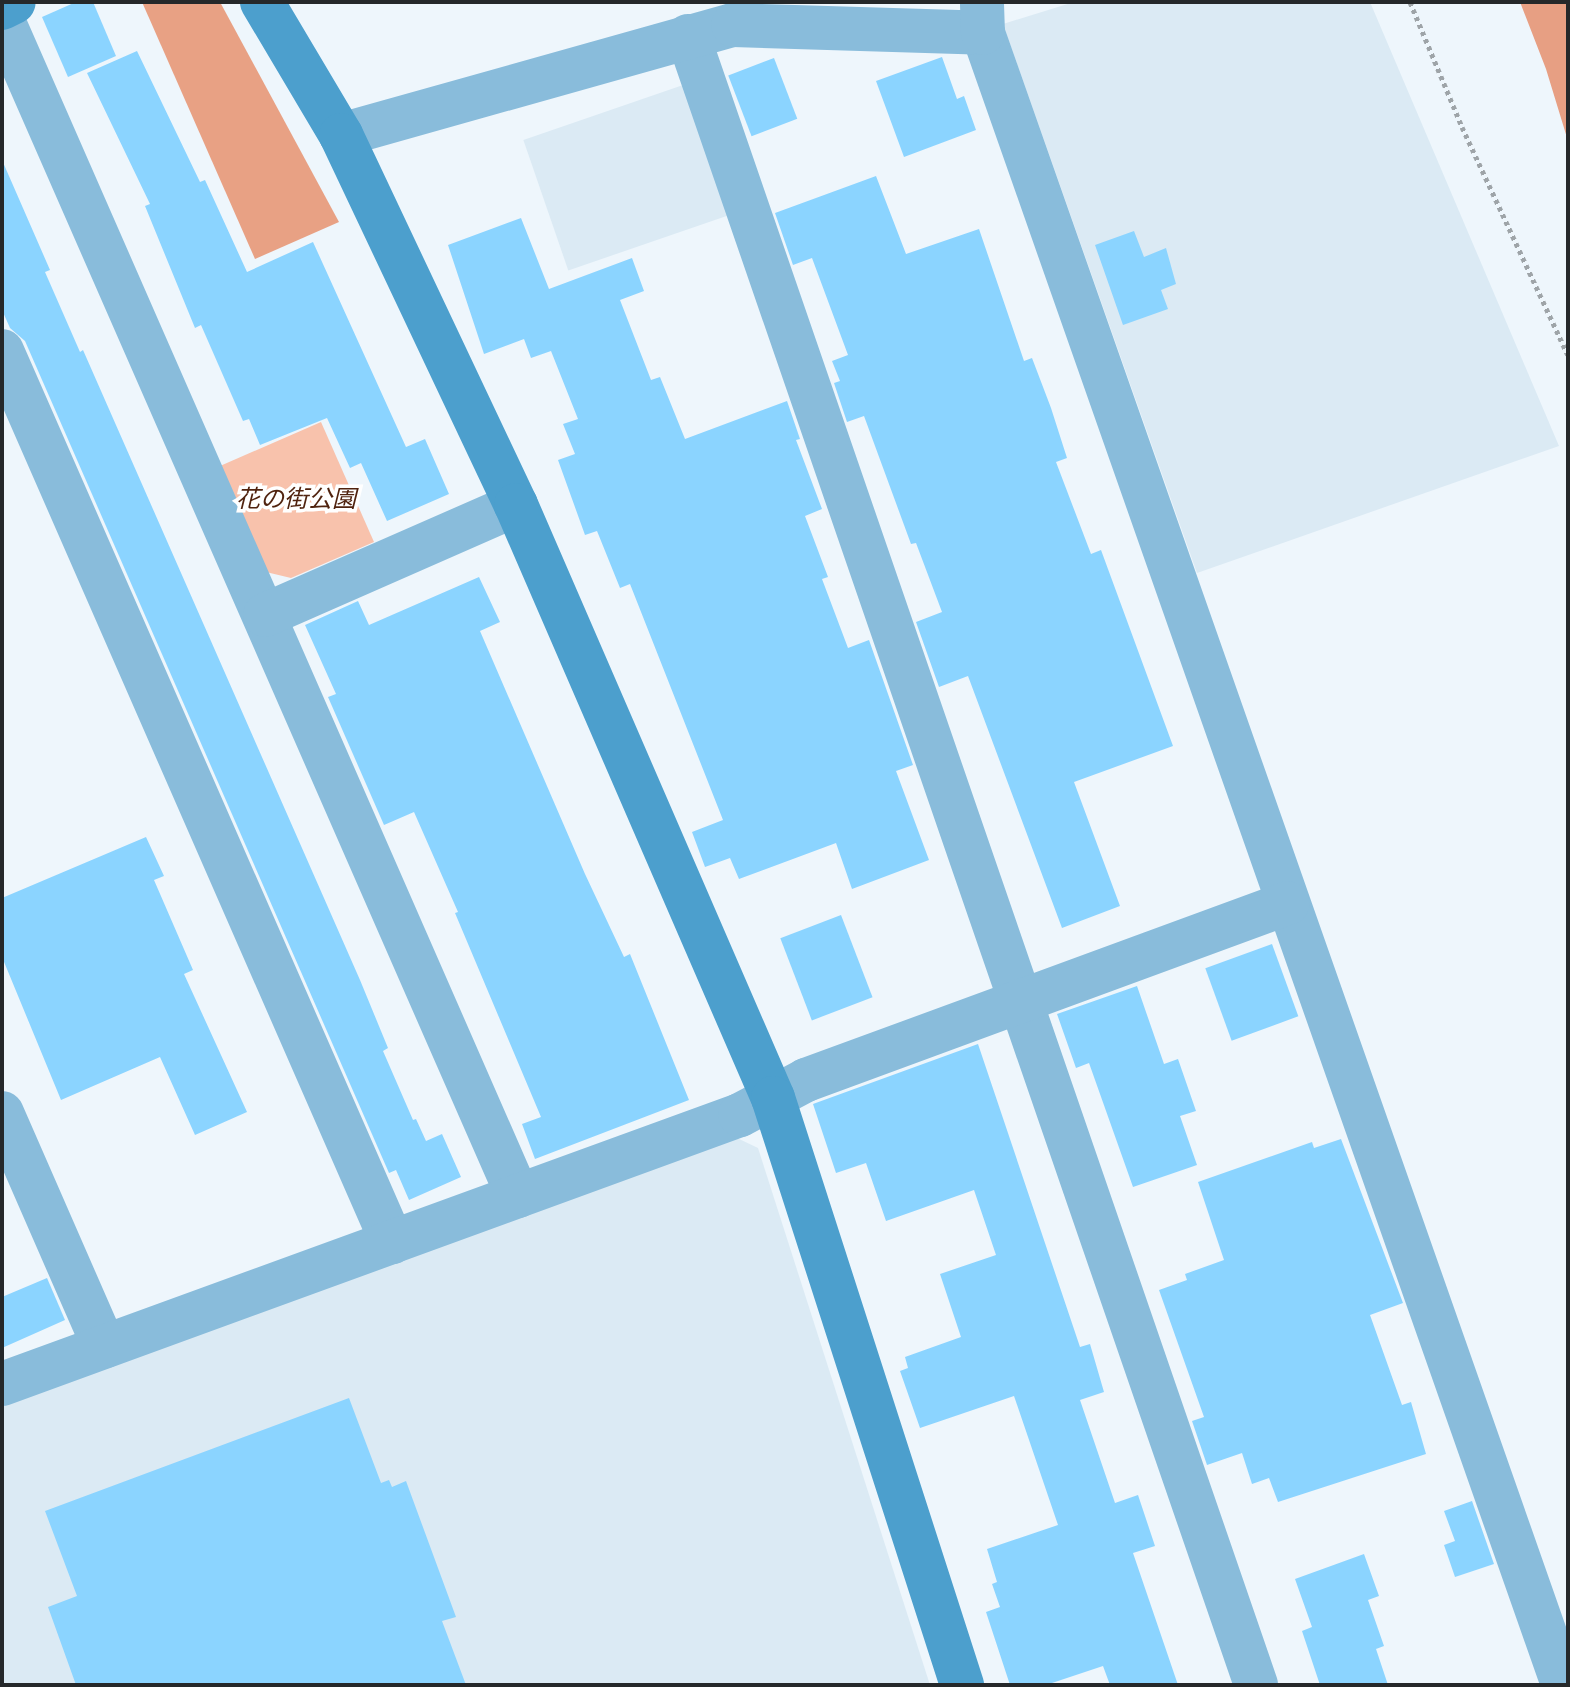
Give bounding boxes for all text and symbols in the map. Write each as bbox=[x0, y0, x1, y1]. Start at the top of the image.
park label: 花の街公園 bbox=[236, 487, 356, 515]

